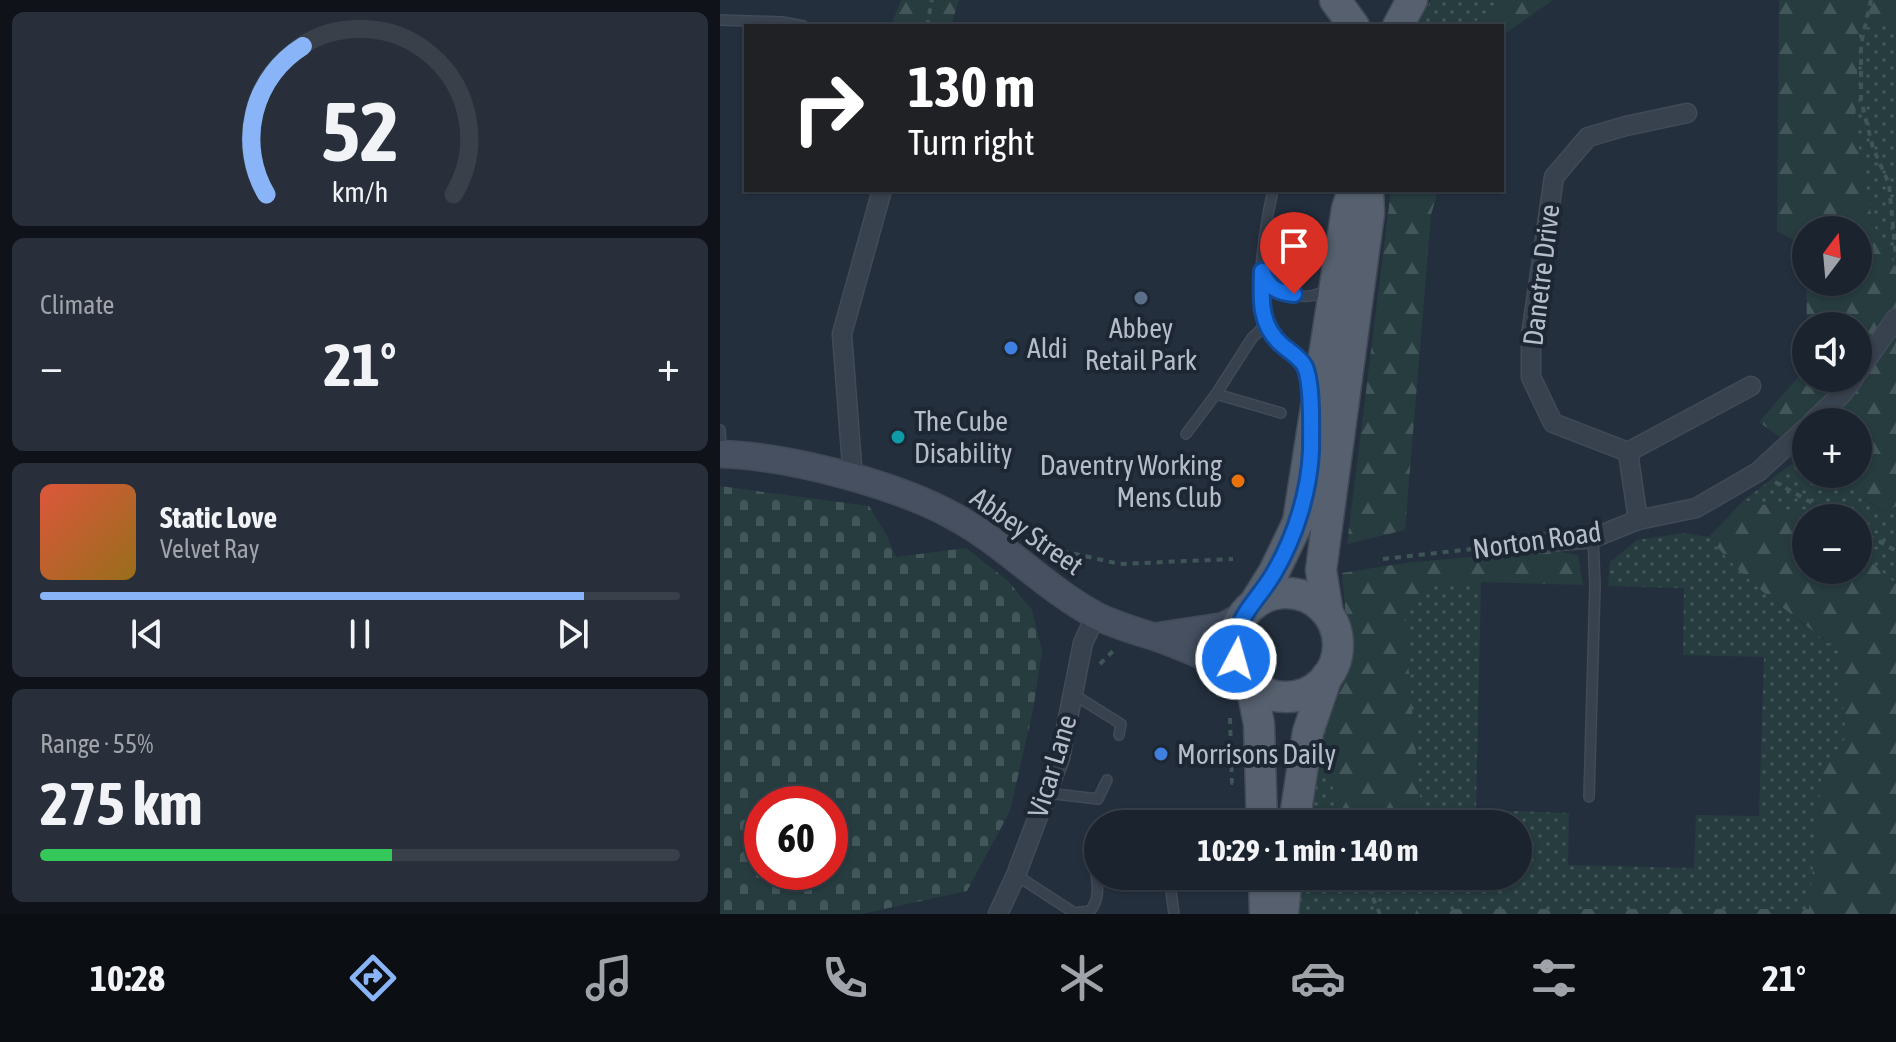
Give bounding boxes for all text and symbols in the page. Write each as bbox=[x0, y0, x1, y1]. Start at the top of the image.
text: 130 m bbox=[908, 55, 1035, 119]
icon: right bbox=[776, 56, 880, 160]
text: 52 bbox=[321, 82, 399, 178]
text: Turn right bbox=[908, 121, 1035, 163]
text: km/h bbox=[332, 175, 388, 208]
street label: Danetre Drive bbox=[1516, 202, 1566, 348]
pin bbox=[1260, 212, 1328, 294]
north arrow bbox=[1792, 216, 1872, 296]
map controls bbox=[1792, 216, 1872, 584]
icon: arrive bbox=[1272, 224, 1316, 268]
marker: Abbey Retail Park bbox=[1132, 289, 1150, 307]
text: Climate bbox=[40, 290, 114, 320]
place label: Abbey Retail Park bbox=[1085, 312, 1197, 376]
button: sound bbox=[1792, 312, 1872, 392]
text: 21° bbox=[324, 330, 396, 399]
place label: Aldi bbox=[1027, 332, 1068, 364]
marker: Aldi bbox=[1002, 339, 1020, 357]
text: − bbox=[40, 340, 63, 390]
text: + bbox=[657, 340, 680, 390]
place label: The Cube Disability bbox=[914, 405, 1012, 469]
button: + bbox=[1792, 408, 1872, 488]
marker: The Cube Disability bbox=[889, 428, 907, 446]
place label: Daventry Working Mens Club bbox=[1040, 449, 1222, 513]
marker: Daventry Working Mens Club bbox=[1229, 472, 1247, 490]
street label: Abbey Street bbox=[965, 481, 1089, 581]
text: Static Love bbox=[160, 500, 277, 534]
button: − bbox=[1792, 504, 1872, 584]
street label: Norton Road bbox=[1471, 515, 1603, 565]
text: Velvet Ray bbox=[160, 534, 260, 564]
icon: previous bbox=[125, 612, 169, 656]
icon: pause bbox=[338, 612, 382, 656]
icon: next bbox=[551, 612, 595, 656]
position arrow bbox=[1194, 617, 1278, 701]
street label: Vicar Lane bbox=[1021, 711, 1083, 821]
text: Range · 55% bbox=[40, 729, 153, 759]
place label: Morrisons Daily bbox=[1177, 738, 1336, 770]
marker: Morrisons Daily bbox=[1152, 745, 1170, 763]
text: 275 km bbox=[40, 769, 202, 838]
speed limit sign: 60 bbox=[744, 786, 848, 890]
text: 10:29 · 1 min · 140 m bbox=[1198, 833, 1418, 867]
icon: directions bbox=[345, 950, 401, 1006]
icon: music bbox=[581, 950, 637, 1006]
icon: phone bbox=[817, 950, 873, 1006]
icon: climate bbox=[1054, 950, 1110, 1006]
icon: car bbox=[1290, 950, 1346, 1006]
icon: filters bbox=[1526, 950, 1582, 1006]
text: 10:28 bbox=[90, 957, 165, 999]
text: 21° bbox=[1762, 957, 1806, 999]

